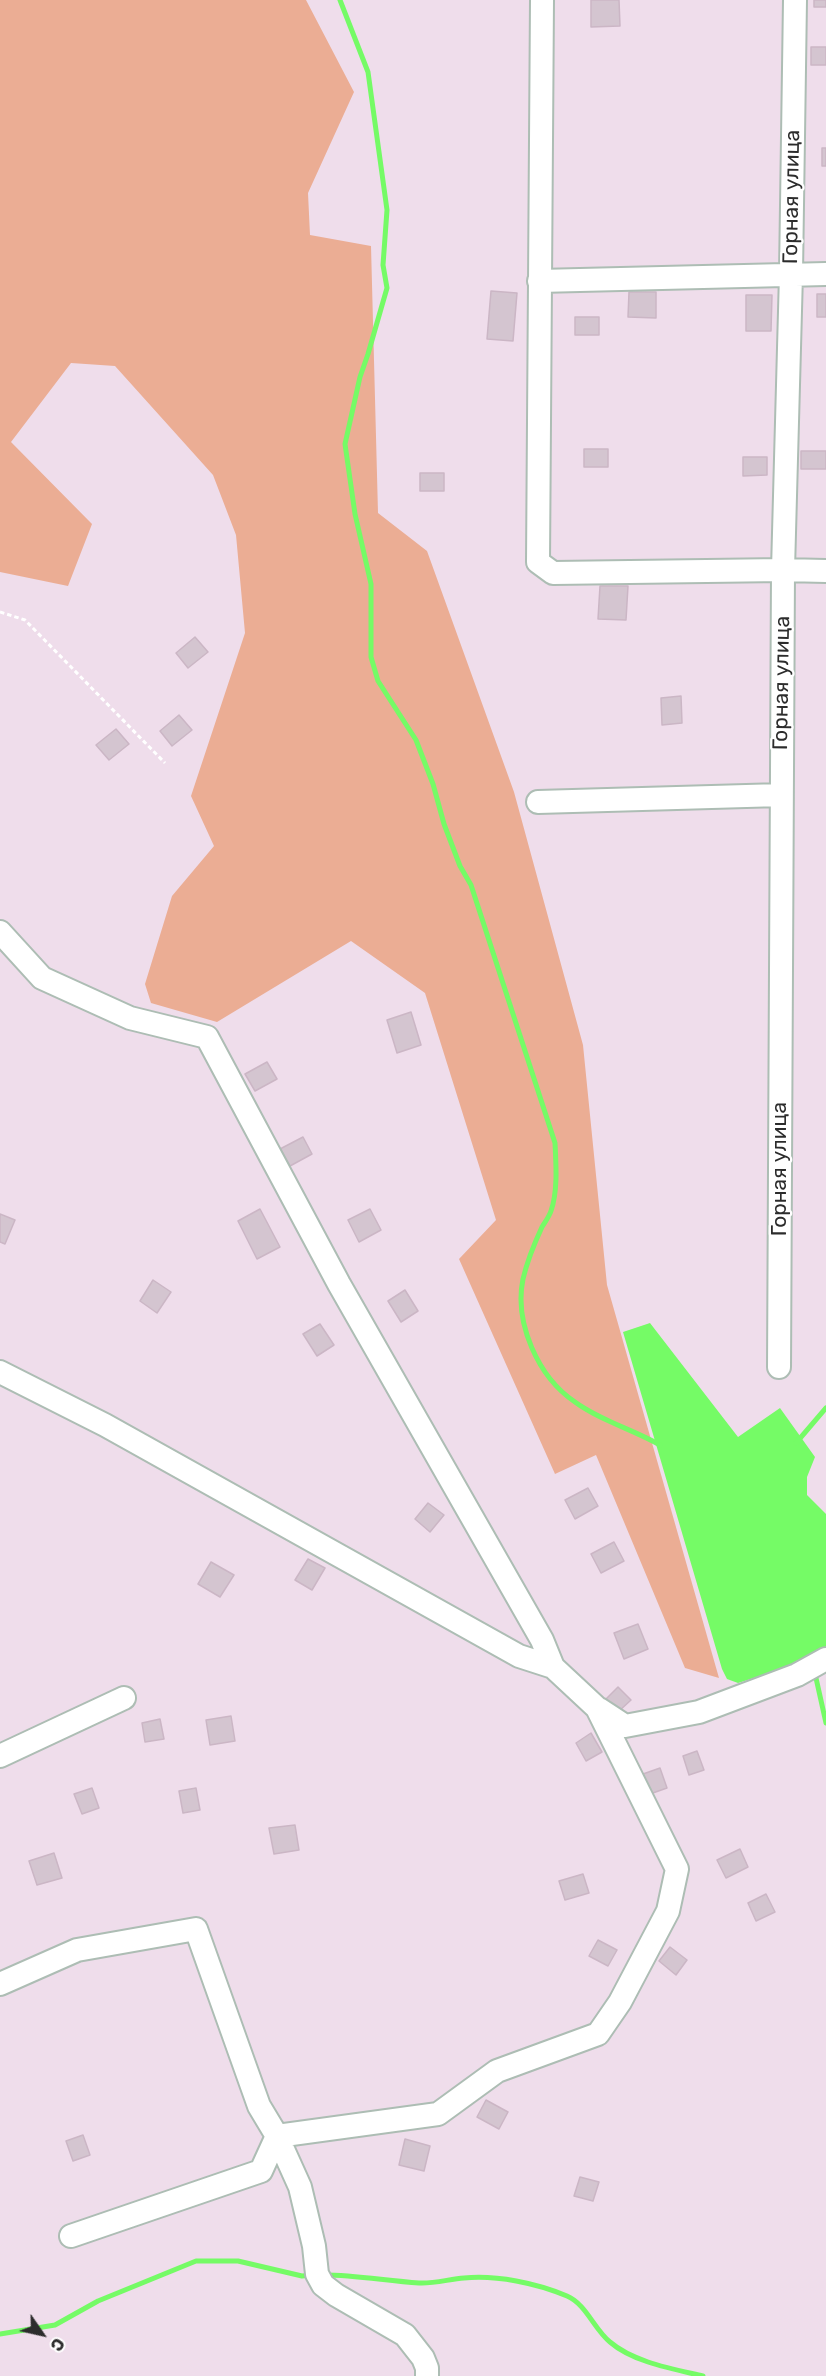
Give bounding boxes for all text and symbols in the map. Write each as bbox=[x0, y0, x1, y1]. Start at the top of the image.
street label: Горная улица bbox=[778, 130, 806, 264]
street label: Горная улица bbox=[768, 616, 796, 750]
street label: Горная улица bbox=[767, 1102, 793, 1236]
north arrow bbox=[12, 2304, 72, 2364]
text: С bbox=[46, 2334, 68, 2354]

